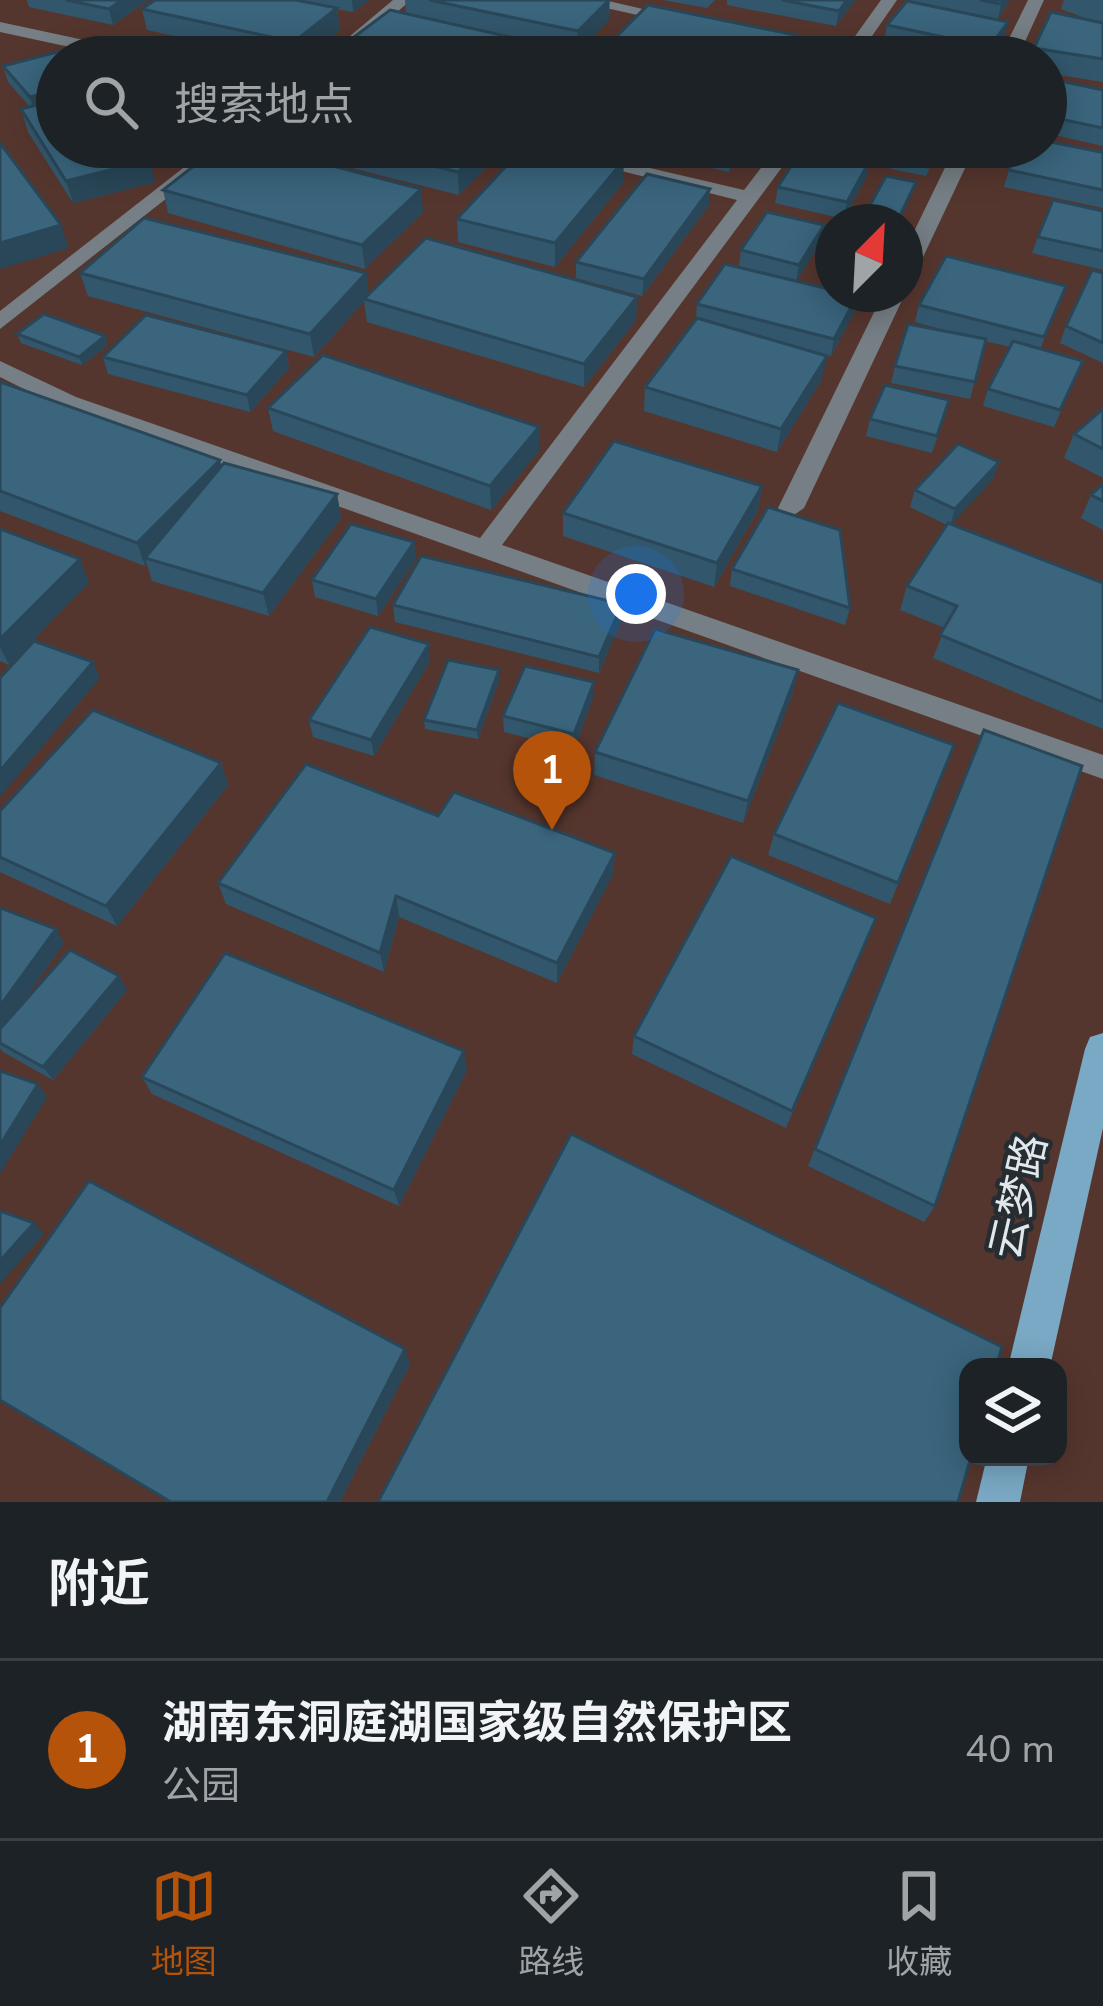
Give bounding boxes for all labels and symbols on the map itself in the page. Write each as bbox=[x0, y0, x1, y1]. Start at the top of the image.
north arrow bbox=[815, 204, 923, 312]
your location bbox=[606, 564, 666, 624]
pin: 1 bbox=[513, 731, 591, 830]
street label: 云梦路 bbox=[977, 1129, 1061, 1265]

